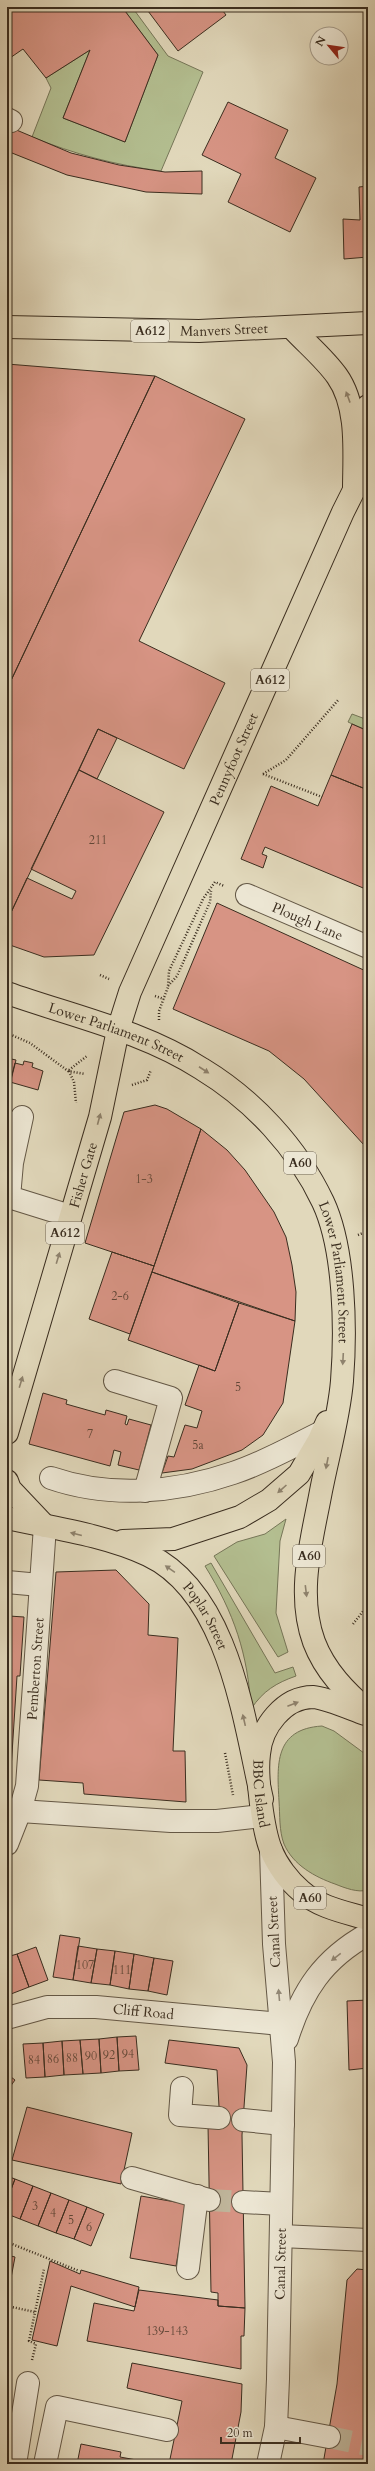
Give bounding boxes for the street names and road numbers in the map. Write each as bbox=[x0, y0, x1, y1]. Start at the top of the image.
street label: Manvers Street bbox=[180, 318, 269, 341]
road number: A612 bbox=[131, 320, 169, 342]
road number: A612 bbox=[251, 669, 289, 691]
street label: Pennyfoot Street bbox=[205, 709, 262, 808]
street label: Plough Lane bbox=[269, 897, 346, 945]
street label: Lower Parliament Street bbox=[46, 998, 188, 1066]
street label: Fisher Gate bbox=[64, 1140, 102, 1210]
road number: A60 bbox=[284, 1152, 316, 1174]
street label: Lower Parliament Street bbox=[314, 1198, 353, 1344]
road number: A612 bbox=[46, 1222, 84, 1244]
road number: A60 bbox=[293, 1545, 325, 1567]
street label: Poplar Street bbox=[179, 1578, 233, 1653]
street label: Pemberton Street bbox=[22, 1616, 48, 1721]
street label: BBC Island bbox=[249, 1759, 274, 1830]
road number: A60 bbox=[294, 1887, 326, 1909]
street label: Canal Street bbox=[263, 1895, 285, 1968]
street label: Cliff Road bbox=[112, 1999, 175, 2024]
street label: Canal Street bbox=[270, 2227, 290, 2300]

